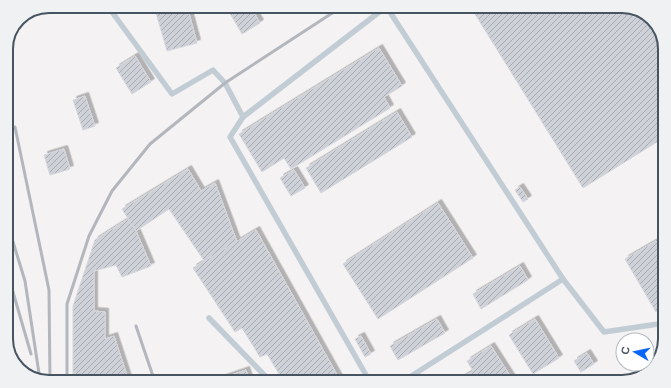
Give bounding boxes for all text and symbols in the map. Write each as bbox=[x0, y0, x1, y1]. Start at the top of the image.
north arrow bbox=[615, 332, 655, 372]
text: С bbox=[619, 346, 632, 355]

